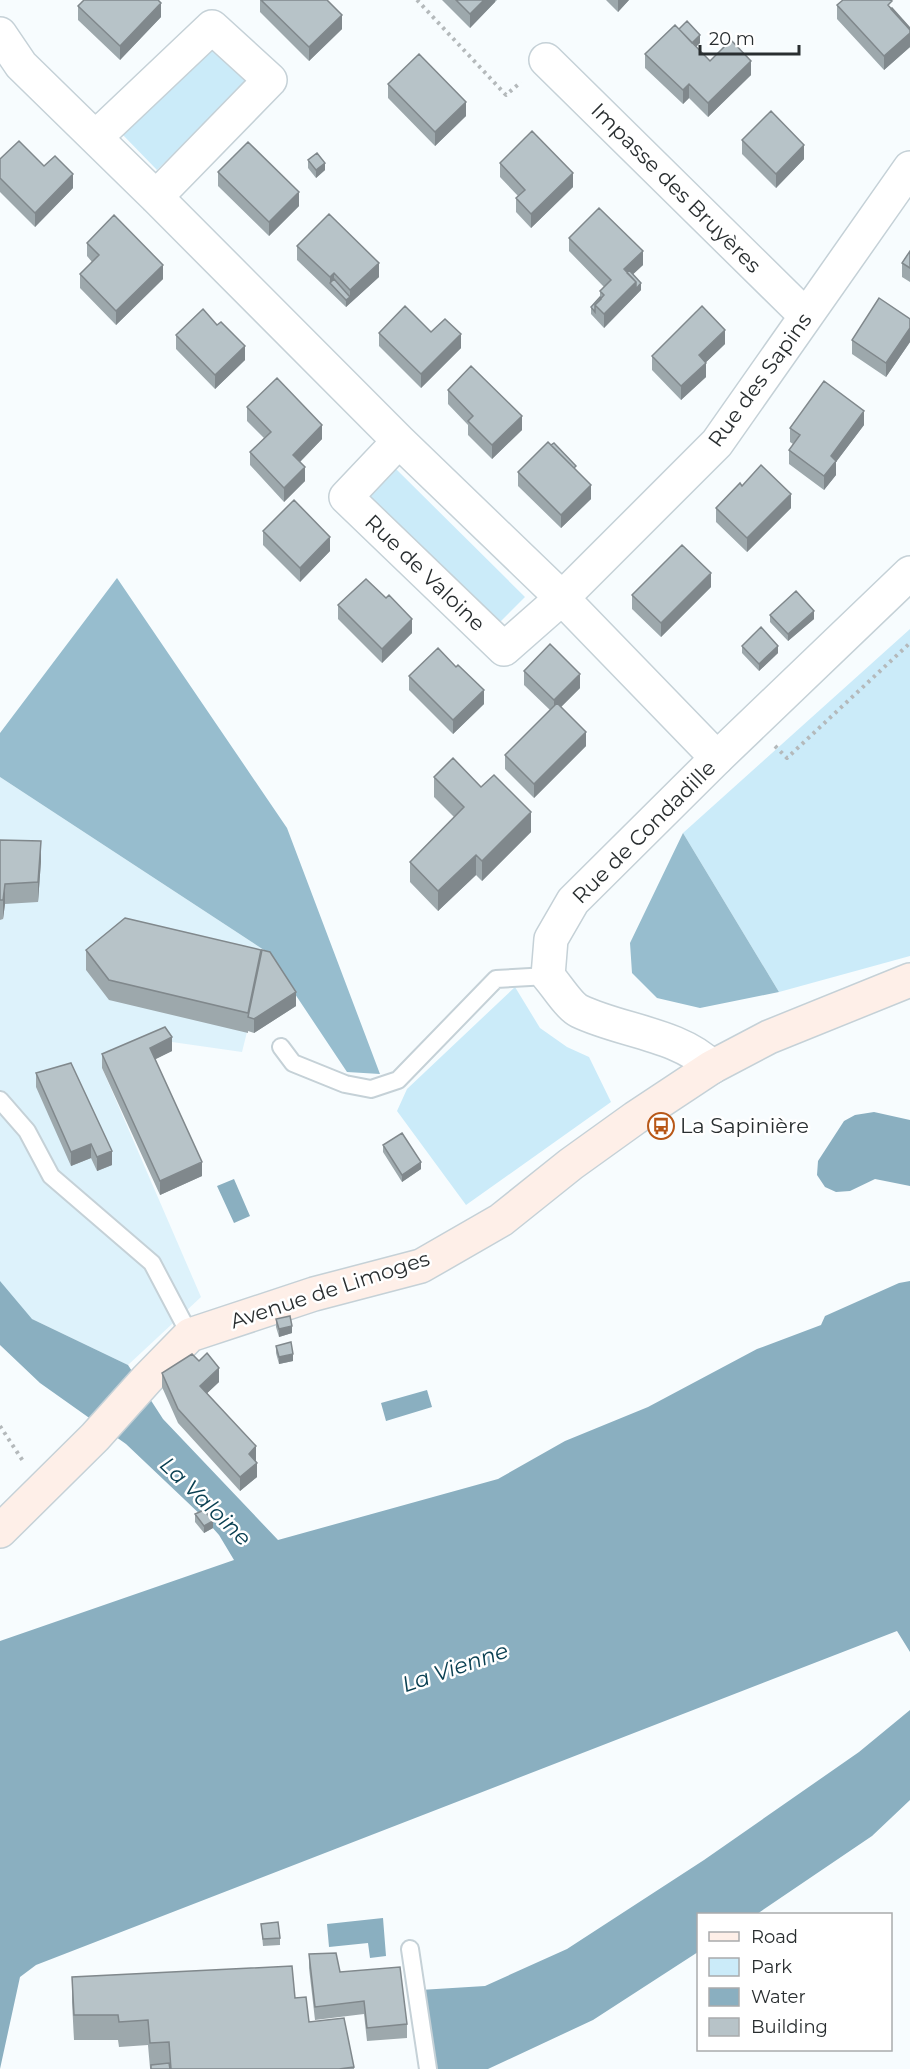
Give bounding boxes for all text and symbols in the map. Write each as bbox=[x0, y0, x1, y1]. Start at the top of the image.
scale bar bbox=[700, 18, 799, 56]
text: 20 m bbox=[709, 28, 755, 50]
street label: Impasse des Bruyères bbox=[586, 98, 766, 278]
street label: Rue des Sapins bbox=[703, 308, 817, 452]
street label: Rue de Valoine bbox=[360, 509, 491, 636]
street label: Rue de Condadille bbox=[567, 755, 720, 908]
bus stop icon: La Sapinière bbox=[646, 1111, 676, 1141]
place label: La Sapinière bbox=[680, 1113, 809, 1138]
street label: Avenue de Limoges bbox=[227, 1246, 433, 1334]
water label: La Valoine bbox=[154, 1451, 257, 1551]
water label: La Vienne bbox=[398, 1637, 512, 1698]
legend bbox=[697, 1913, 892, 2051]
text: Road bbox=[751, 1926, 798, 1948]
text: Park bbox=[751, 1956, 792, 1978]
text: Water bbox=[751, 1986, 806, 2008]
text: Building bbox=[751, 2016, 828, 2038]

